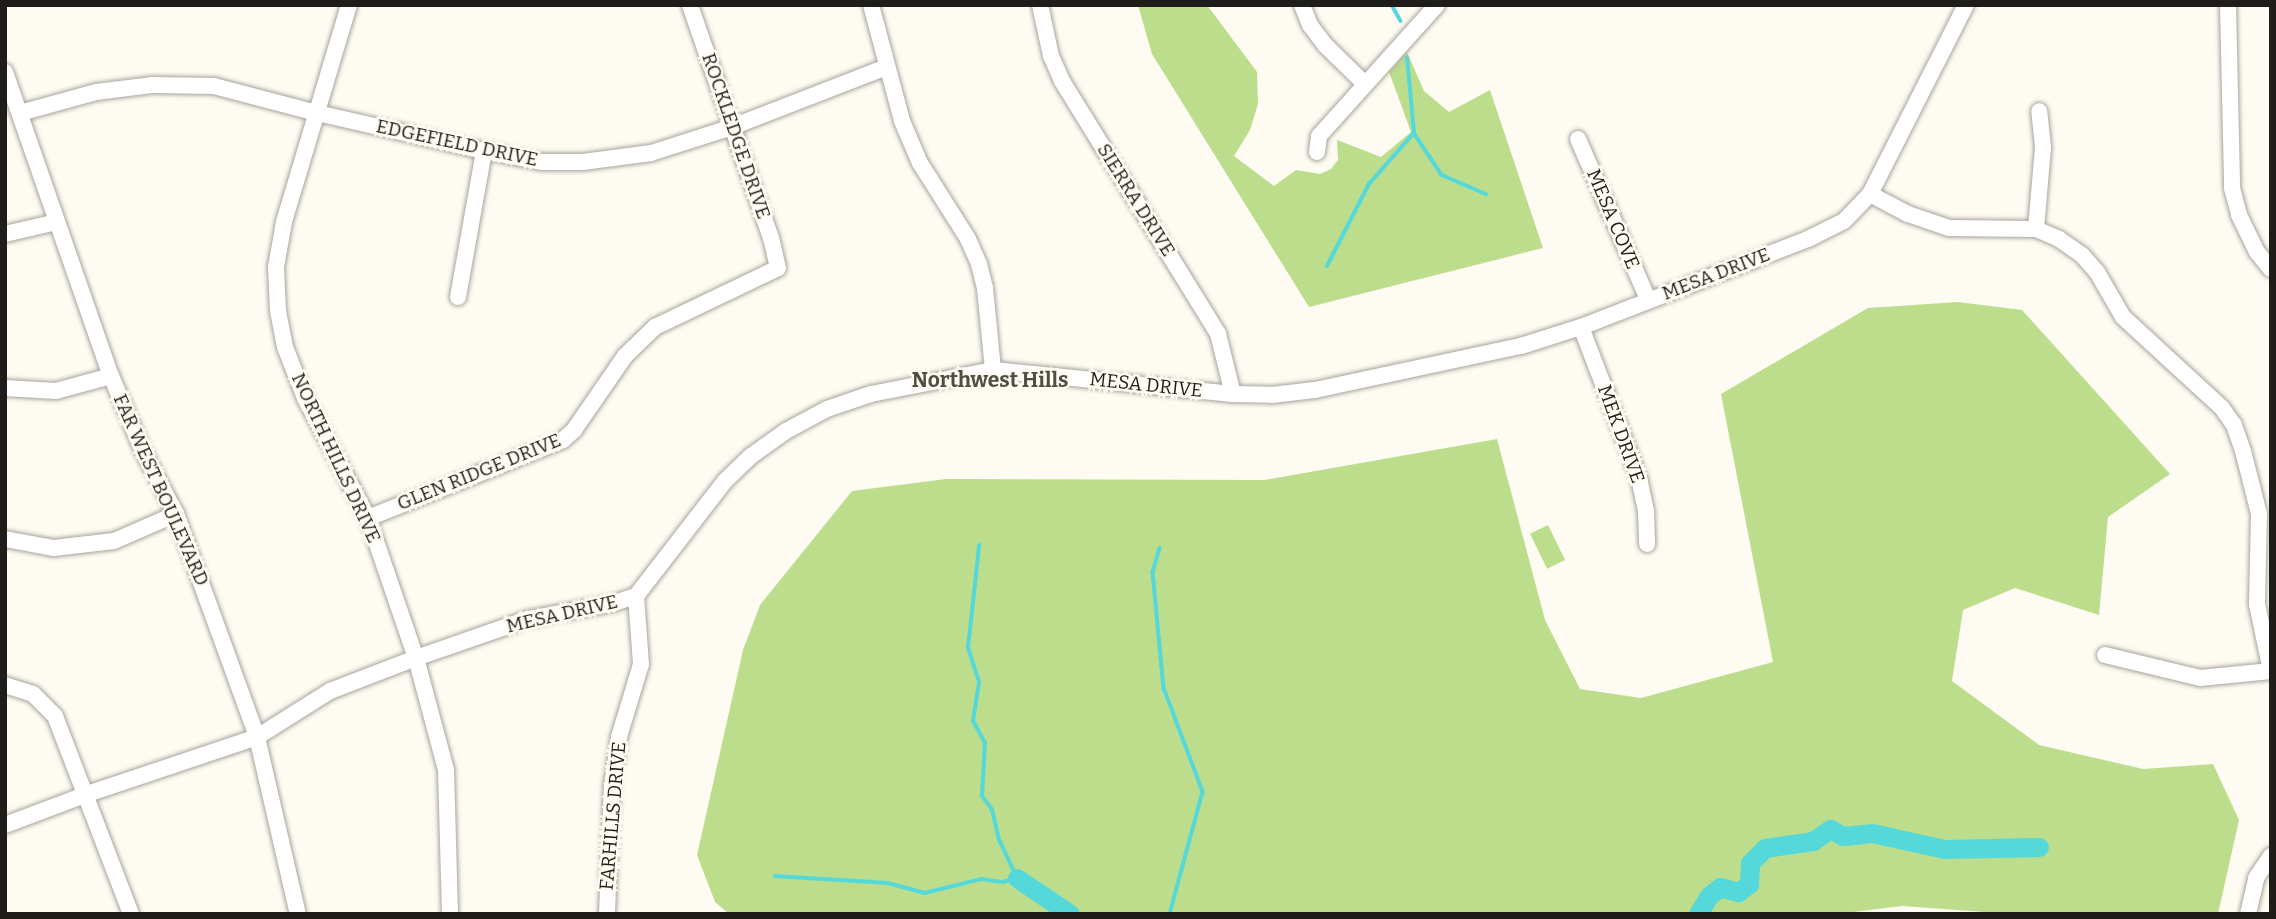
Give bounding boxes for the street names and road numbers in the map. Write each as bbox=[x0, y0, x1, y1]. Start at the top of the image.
street label: ROCKLEDGE DRIVE bbox=[697, 50, 775, 222]
street label: EDGEFIELD DRIVE bbox=[374, 115, 540, 171]
street label: SIERRA DRIVE bbox=[1092, 139, 1180, 261]
street label: MESA COVE bbox=[1582, 166, 1644, 272]
street label: MESA DRIVE bbox=[1659, 243, 1773, 305]
street label: MESA DRIVE bbox=[1088, 368, 1204, 402]
street label: NORTH HILLS DRIVE bbox=[287, 369, 385, 547]
street label: MEK DRIVE bbox=[1593, 382, 1649, 486]
street label: FAR WEST BOULEVARD bbox=[108, 391, 214, 589]
street label: GLEN RIDGE DRIVE bbox=[394, 429, 564, 515]
street label: MESA DRIVE bbox=[504, 590, 620, 638]
street label: FARHILLS DRIVE bbox=[595, 741, 631, 891]

